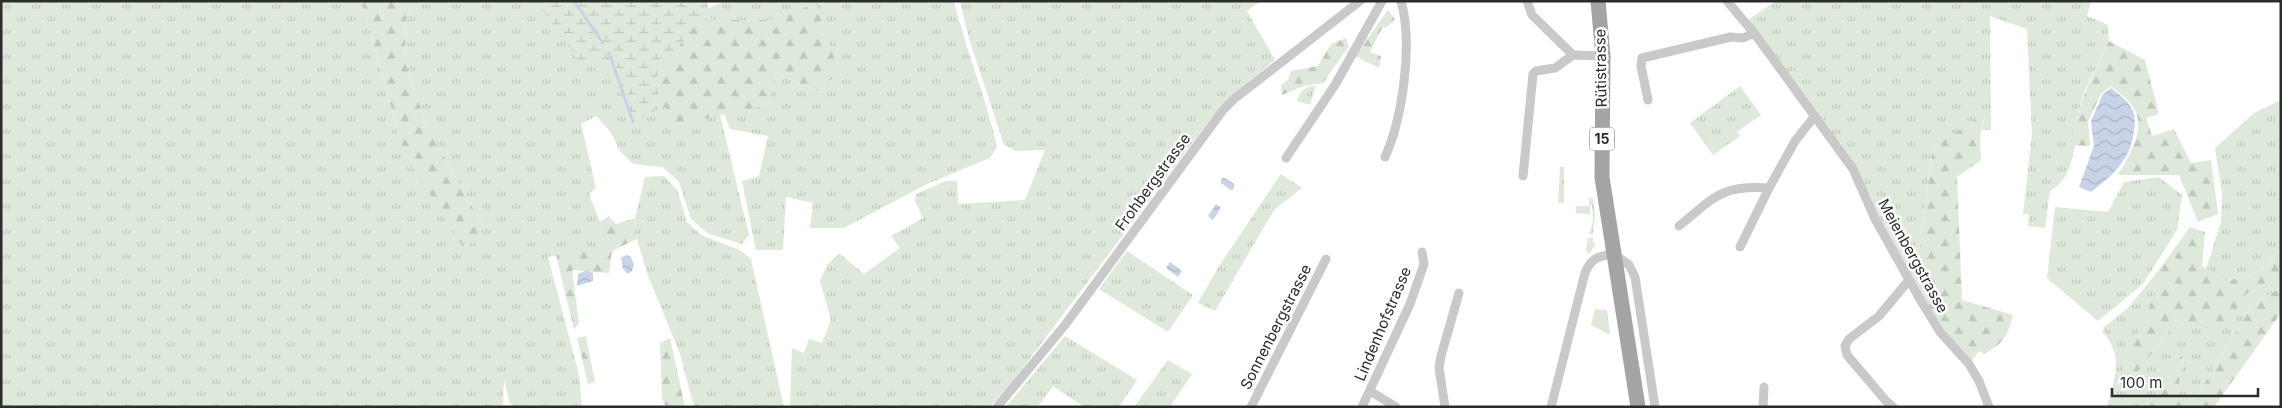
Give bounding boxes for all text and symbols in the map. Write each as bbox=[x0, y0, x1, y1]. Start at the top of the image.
street label: Rütistrasse bbox=[1590, 29, 1611, 107]
road number: 15 bbox=[1590, 128, 1614, 150]
street label: Frohbergstrasse bbox=[1111, 129, 1194, 234]
street label: Meienbergstrasse bbox=[1874, 195, 1953, 316]
street label: Sonnenbergstrasse bbox=[1236, 261, 1315, 393]
street label: Lindenhofstrasse bbox=[1350, 264, 1415, 384]
scale bar bbox=[2112, 366, 2258, 398]
text: 100 m bbox=[2120, 373, 2162, 392]

